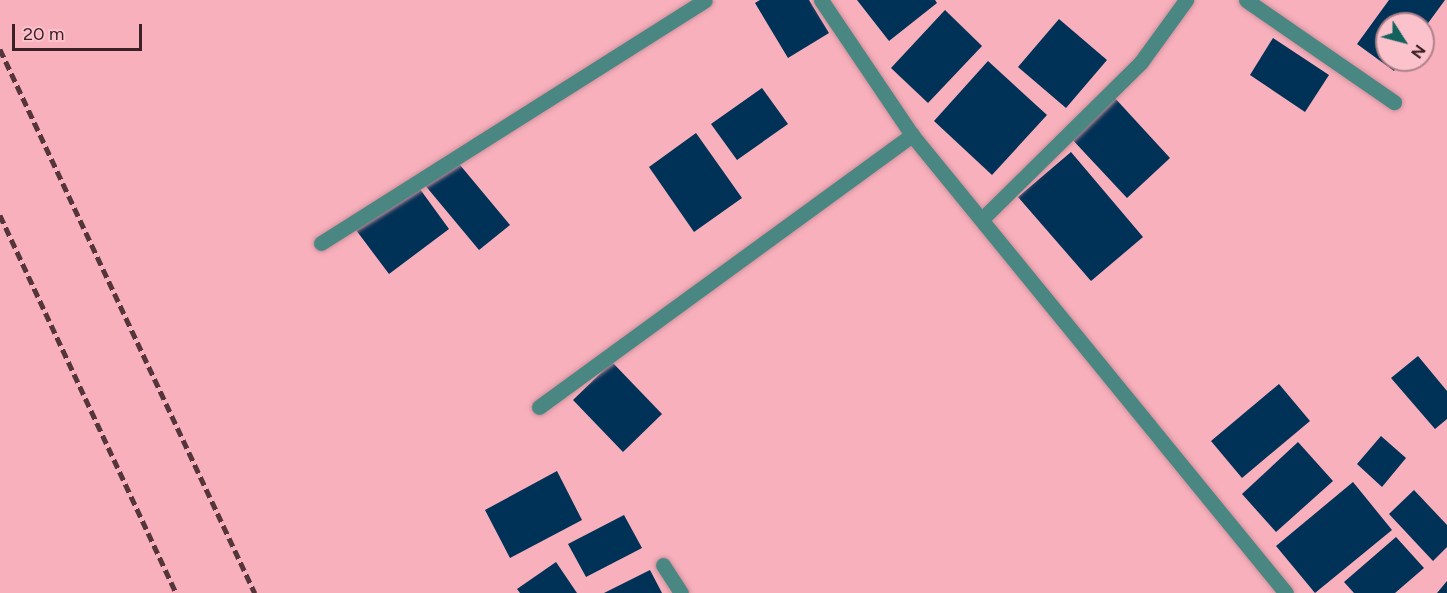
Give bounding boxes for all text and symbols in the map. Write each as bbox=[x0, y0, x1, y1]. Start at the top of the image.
scale bar bbox=[15, 12, 146, 50]
north arrow bbox=[1375, 12, 1435, 72]
text: 20 m bbox=[23, 23, 64, 45]
text: N bbox=[1407, 41, 1430, 62]

